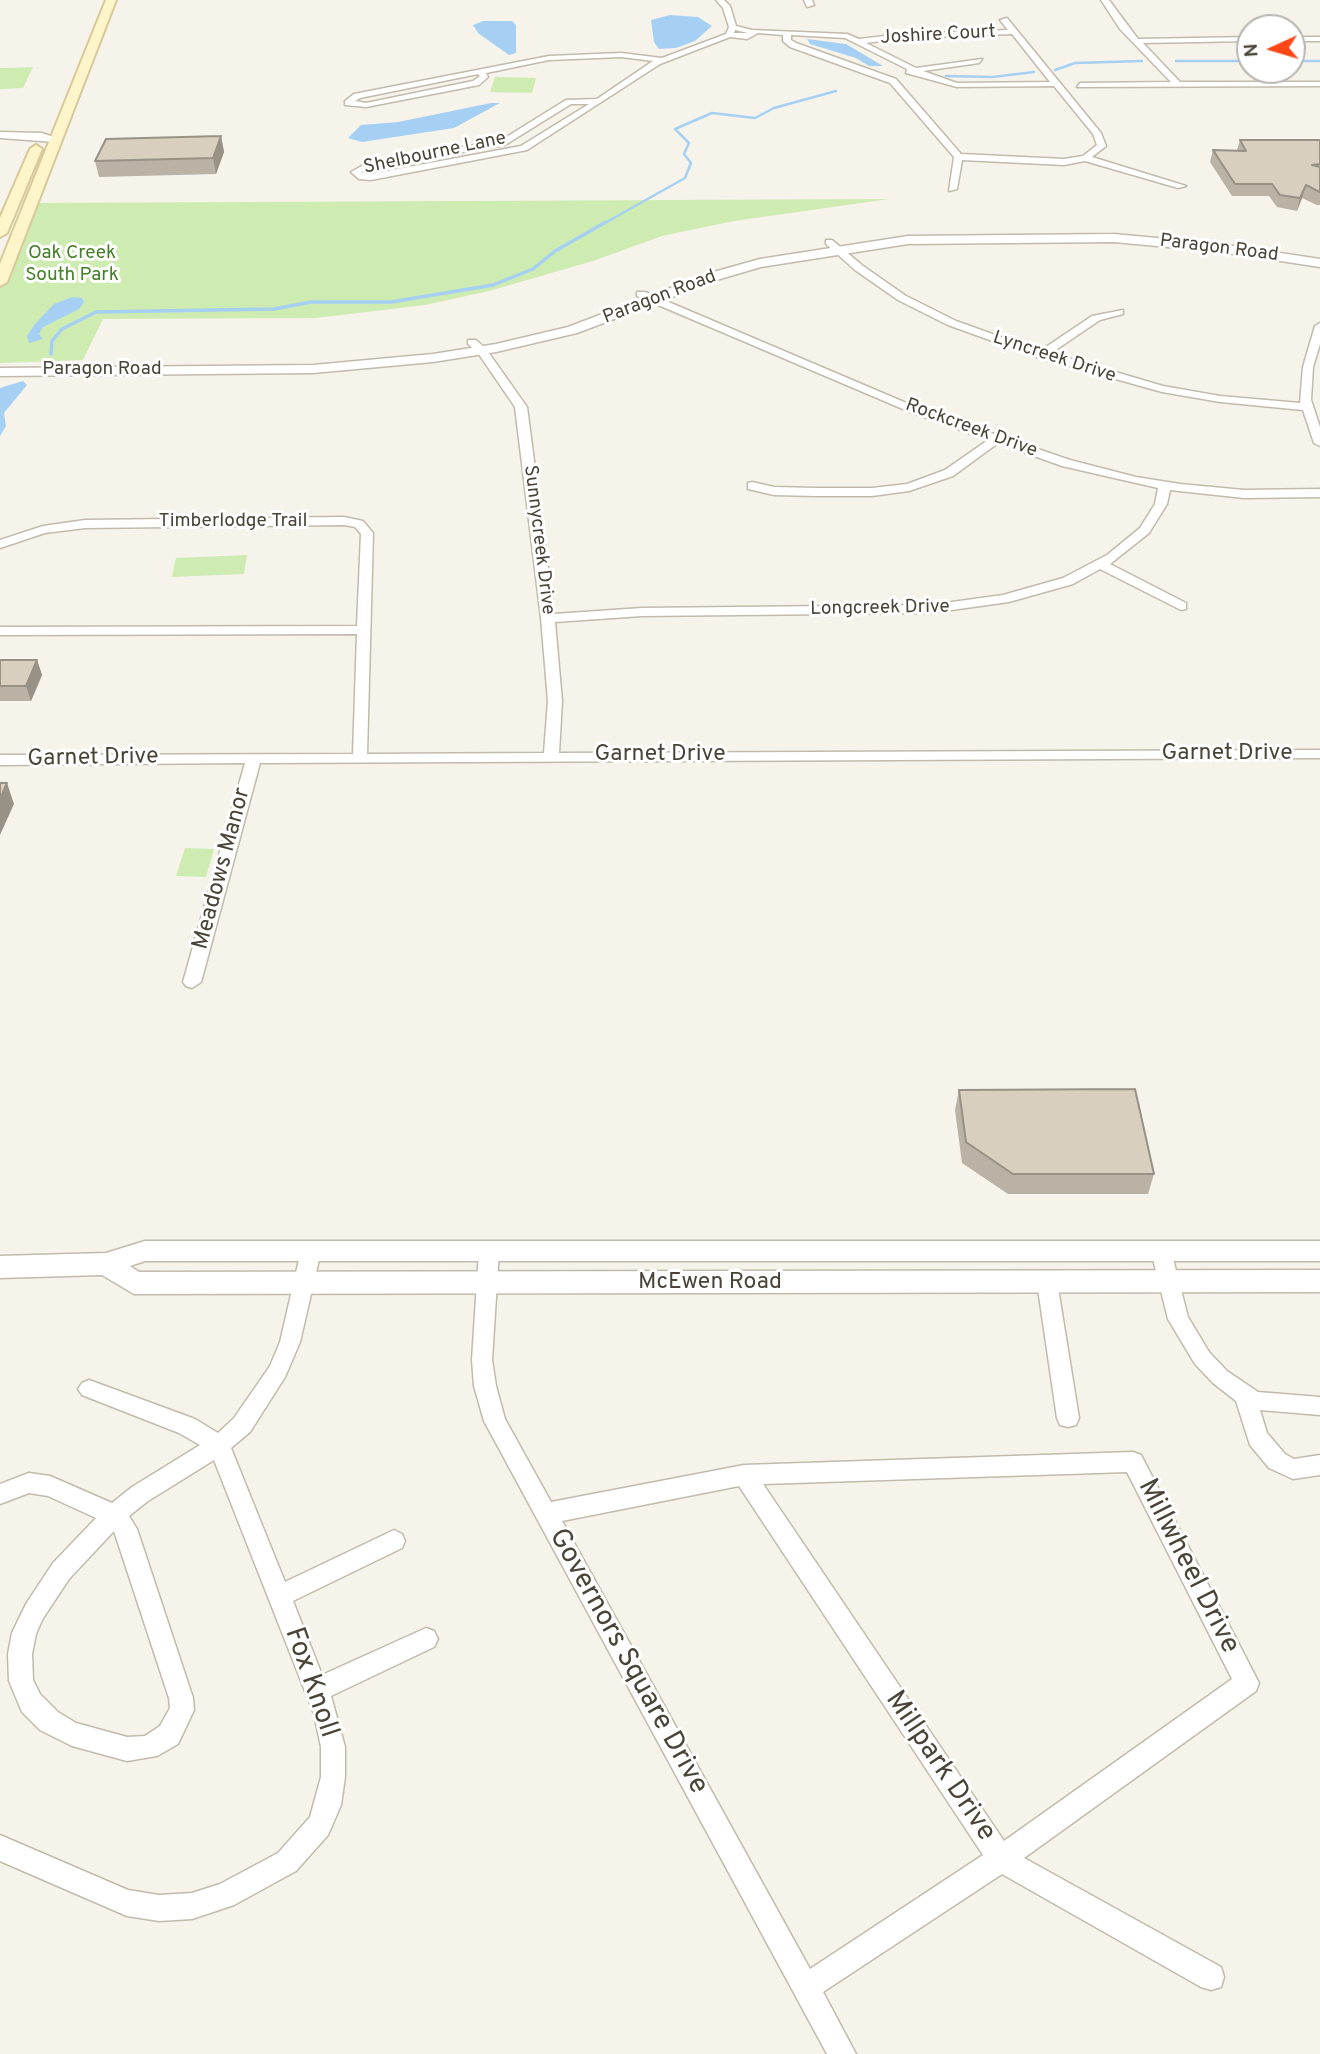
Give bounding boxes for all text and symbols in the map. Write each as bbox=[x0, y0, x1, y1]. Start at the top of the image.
north arrow bbox=[1236, 14, 1306, 84]
street label: Joshire Court bbox=[880, 22, 996, 50]
text: N bbox=[1240, 43, 1264, 58]
street label: Shelbourne Lane bbox=[362, 128, 508, 180]
street label: Paragon Road bbox=[1158, 230, 1280, 268]
park label: Oak Creek South Park bbox=[25, 243, 119, 287]
street label: Paragon Road bbox=[600, 266, 720, 330]
street label: Lyncreek Drive bbox=[990, 327, 1118, 389]
street label: Paragon Road bbox=[42, 359, 162, 381]
street label: Rockcreek Drive bbox=[902, 395, 1040, 463]
street label: Sunnycreek Drive bbox=[518, 464, 558, 616]
street label: Timberlodge Trail bbox=[159, 511, 307, 533]
street label: Longcreek Drive bbox=[810, 596, 950, 622]
street label: Garnet Drive bbox=[1161, 740, 1293, 768]
street label: Garnet Drive bbox=[594, 741, 726, 769]
street label: Garnet Drive bbox=[27, 744, 159, 774]
street label: Meadows Manor bbox=[188, 785, 258, 953]
street label: McEwen Road bbox=[638, 1269, 782, 1297]
street label: Millwheel Drive bbox=[1129, 1474, 1245, 1660]
street label: Governors Square Drive bbox=[540, 1523, 714, 1801]
street label: Fox Knoll bbox=[275, 1623, 345, 1743]
street label: Millpark Drive bbox=[876, 1685, 1002, 1849]

